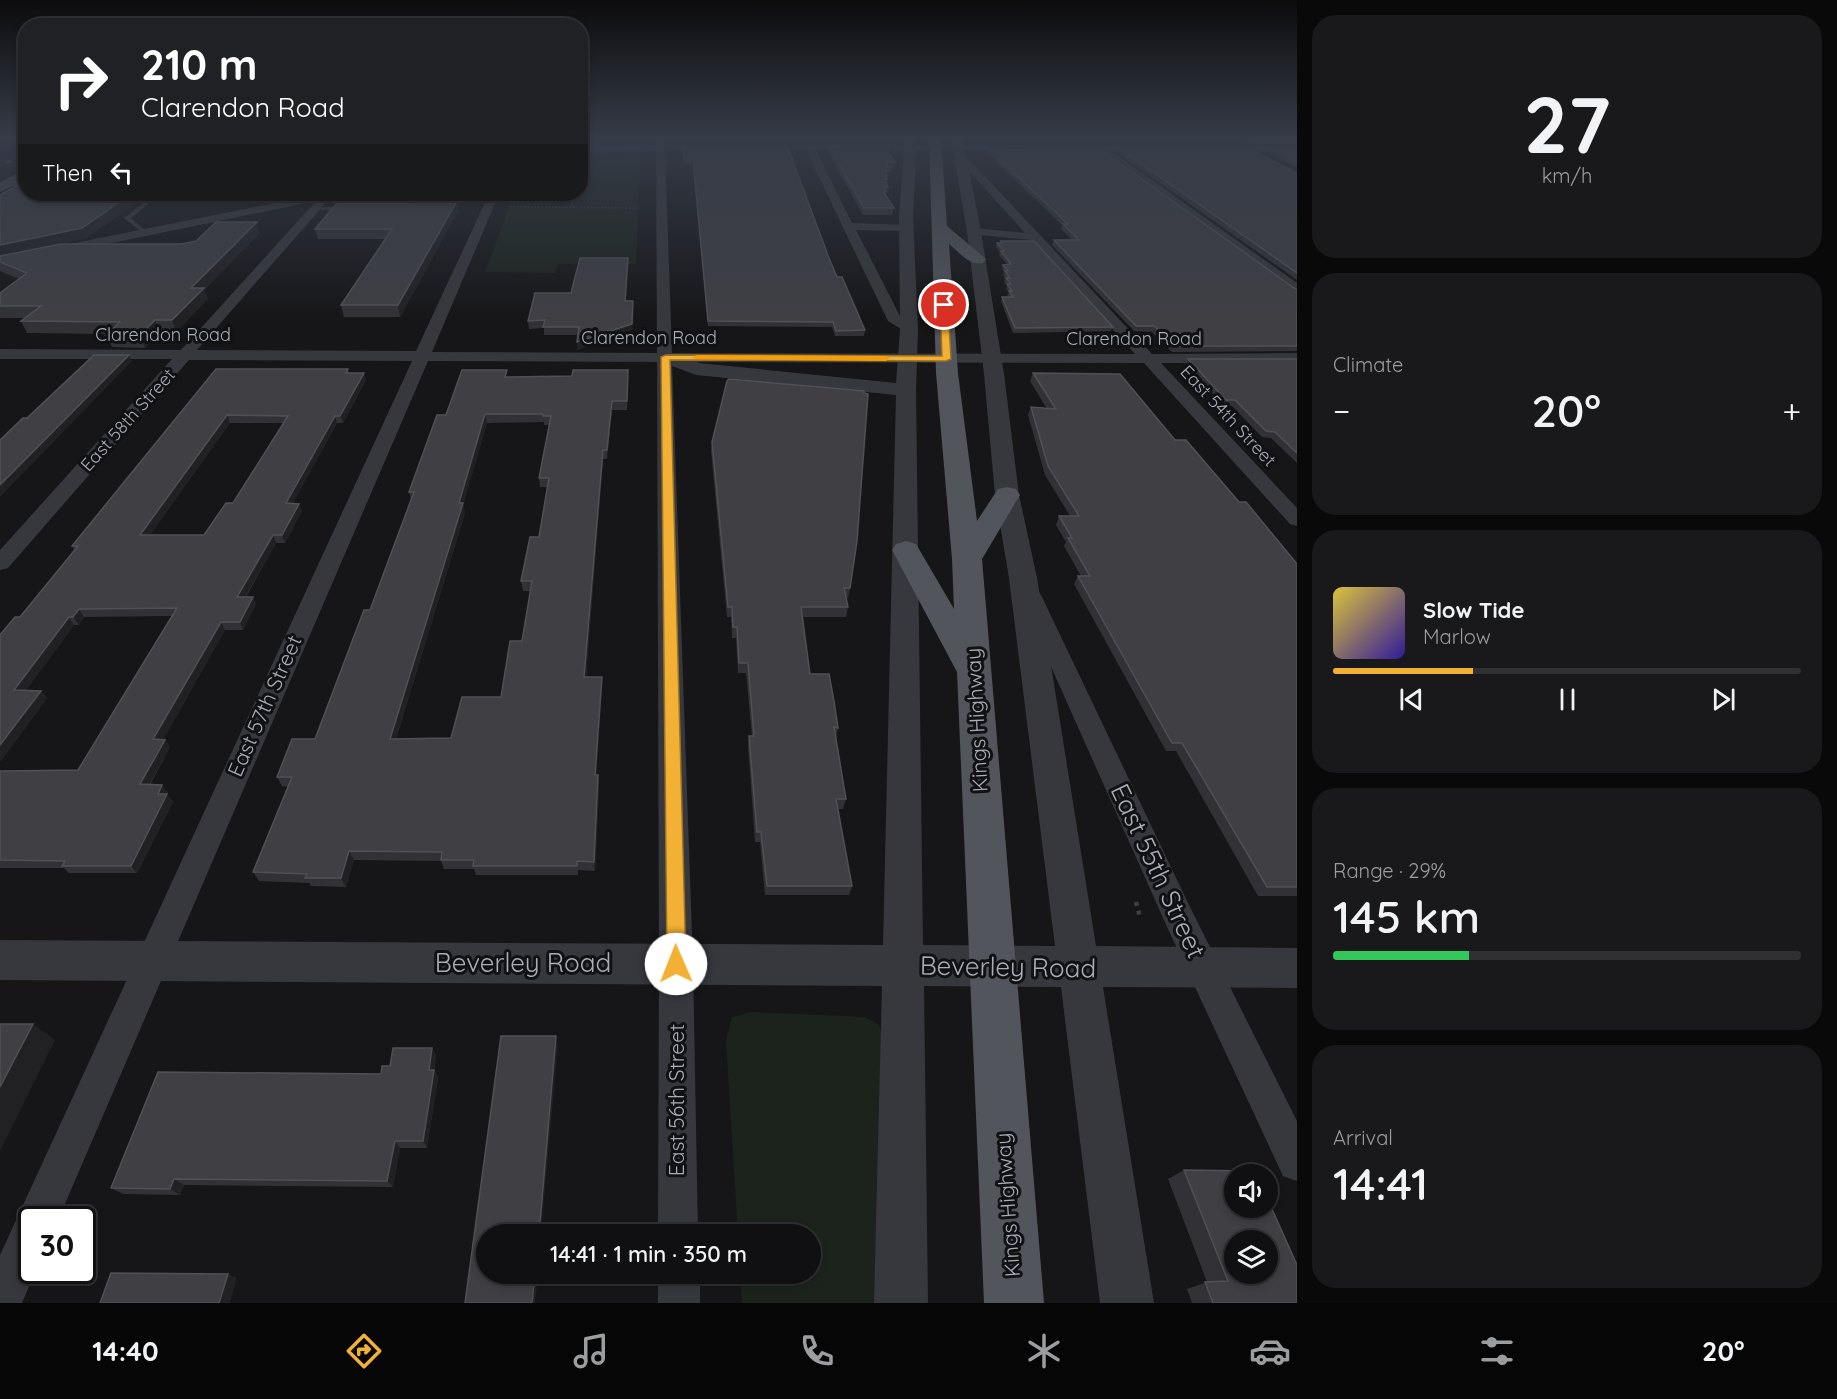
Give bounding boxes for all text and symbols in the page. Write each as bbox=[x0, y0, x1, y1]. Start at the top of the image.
text: 210 m bbox=[141, 38, 258, 91]
icon: right bbox=[42, 42, 120, 120]
text: 27 bbox=[1523, 75, 1611, 173]
text: Clarendon Road bbox=[141, 90, 345, 124]
icon: left bbox=[105, 156, 138, 189]
text: Then bbox=[42, 159, 93, 187]
text: km/h bbox=[1542, 163, 1592, 188]
pin bbox=[918, 279, 969, 330]
icon: arrive bbox=[927, 288, 960, 321]
street label: Clarendon Road bbox=[95, 323, 231, 346]
street label: Clarendon Road bbox=[581, 326, 717, 349]
street label: Clarendon Road bbox=[1066, 327, 1202, 350]
text: Climate bbox=[1333, 352, 1403, 377]
street label: East 54th Street bbox=[1176, 360, 1281, 471]
street label: East 58th Street bbox=[75, 363, 180, 476]
text: 20° bbox=[1532, 382, 1601, 438]
text: − bbox=[1333, 390, 1350, 431]
text: + bbox=[1782, 390, 1801, 431]
text: Slow Tide bbox=[1423, 596, 1524, 624]
text: Marlow bbox=[1423, 624, 1491, 649]
street label: East 57th Street bbox=[221, 631, 307, 780]
street label: Kings Highway bbox=[959, 647, 993, 793]
icon: previous bbox=[1395, 683, 1428, 716]
icon: pause bbox=[1551, 683, 1584, 716]
icon: next bbox=[1707, 683, 1740, 716]
street label: East 55th Street bbox=[1104, 778, 1213, 963]
text: Range · 29% bbox=[1333, 858, 1446, 883]
text: 145 km bbox=[1333, 888, 1480, 944]
position arrow bbox=[644, 932, 708, 996]
street label: Beverley Road bbox=[435, 946, 611, 979]
street label: Beverley Road bbox=[920, 948, 1097, 985]
street label: East 56th Street bbox=[663, 1024, 689, 1176]
text: Arrival bbox=[1333, 1125, 1393, 1150]
street label: Kings Highway bbox=[989, 1132, 1025, 1278]
text: 14:41 bbox=[1333, 1155, 1428, 1211]
map controls bbox=[1224, 1164, 1278, 1284]
button: sound bbox=[1224, 1164, 1278, 1218]
speed limit sign: 30 bbox=[18, 1206, 96, 1284]
button: layers bbox=[1224, 1230, 1278, 1284]
text: 14:41 · 1 min · 350 m bbox=[550, 1240, 747, 1268]
icon: directions bbox=[343, 1330, 385, 1372]
icon: music bbox=[570, 1330, 612, 1372]
icon: phone bbox=[796, 1330, 838, 1372]
icon: climate bbox=[1023, 1330, 1065, 1372]
icon: car bbox=[1249, 1330, 1291, 1372]
icon: filters bbox=[1476, 1330, 1518, 1372]
text: 14:40 bbox=[92, 1334, 158, 1368]
text: 20° bbox=[1702, 1334, 1745, 1368]

